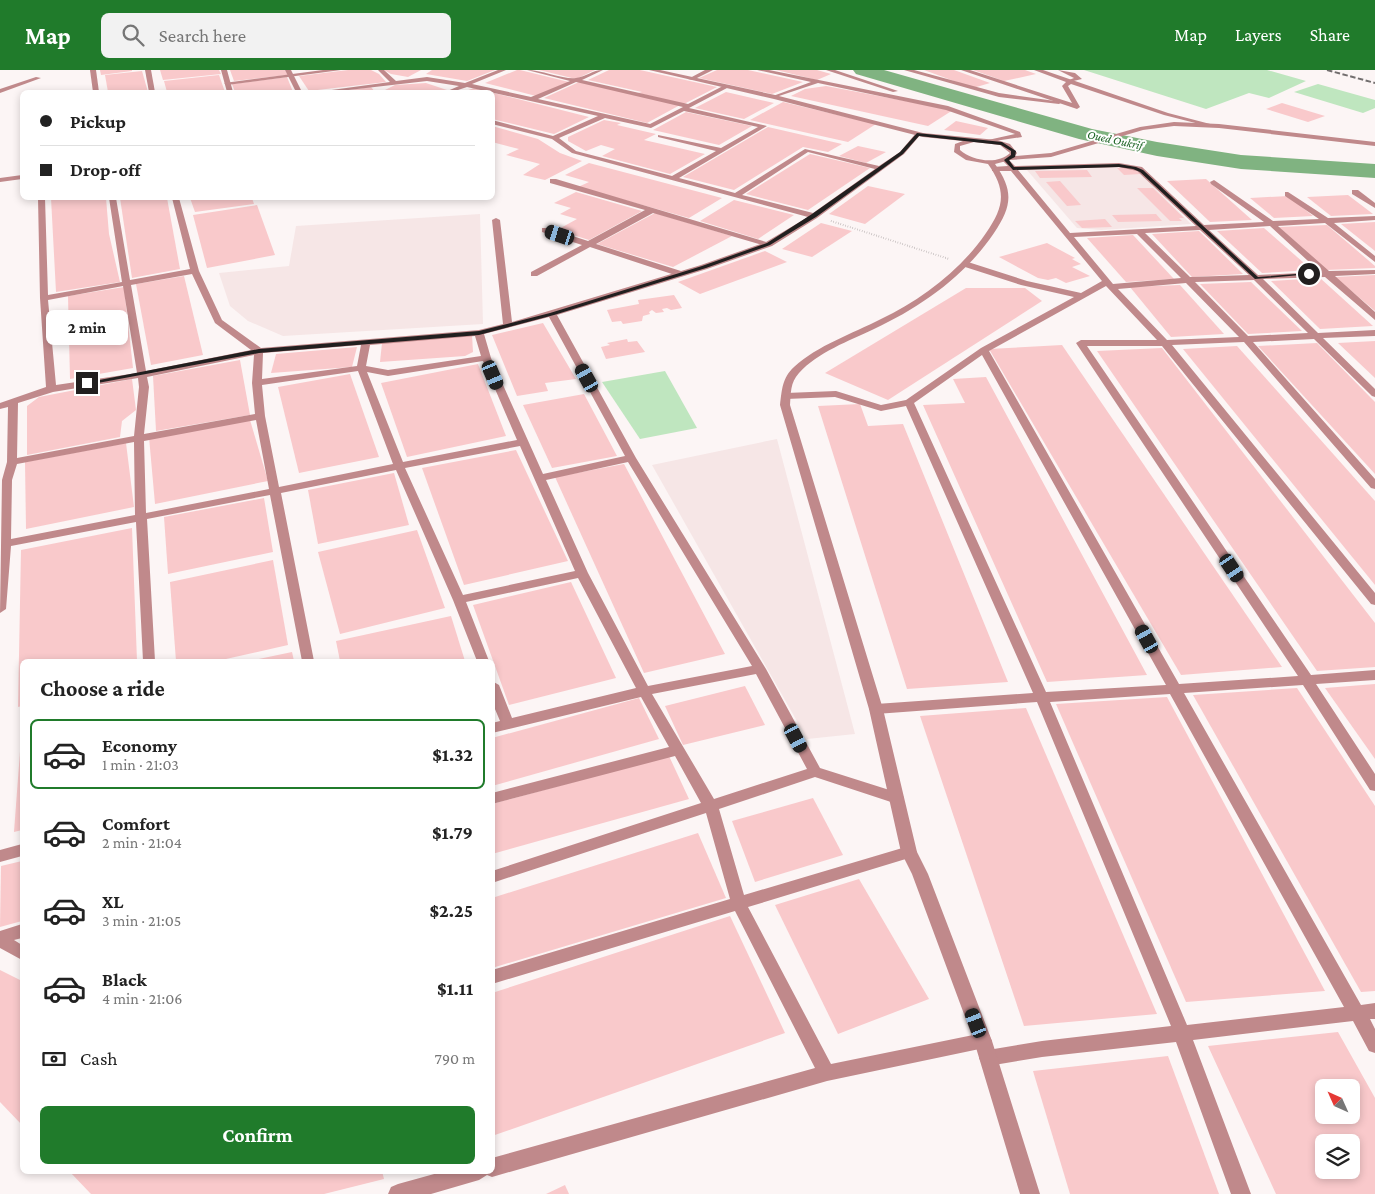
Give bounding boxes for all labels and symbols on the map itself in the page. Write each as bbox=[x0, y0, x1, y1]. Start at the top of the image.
water label: Oued Oukrif bbox=[1086, 127, 1146, 153]
car bbox=[543, 223, 576, 247]
route start bbox=[1298, 263, 1320, 285]
callout: 2 min bbox=[46, 310, 128, 346]
car bbox=[480, 358, 505, 392]
car bbox=[573, 361, 600, 395]
route end bbox=[76, 372, 98, 394]
car bbox=[1217, 551, 1246, 585]
car bbox=[1133, 622, 1160, 656]
car bbox=[782, 721, 809, 755]
car bbox=[963, 1006, 988, 1040]
north arrow bbox=[1315, 1079, 1360, 1124]

